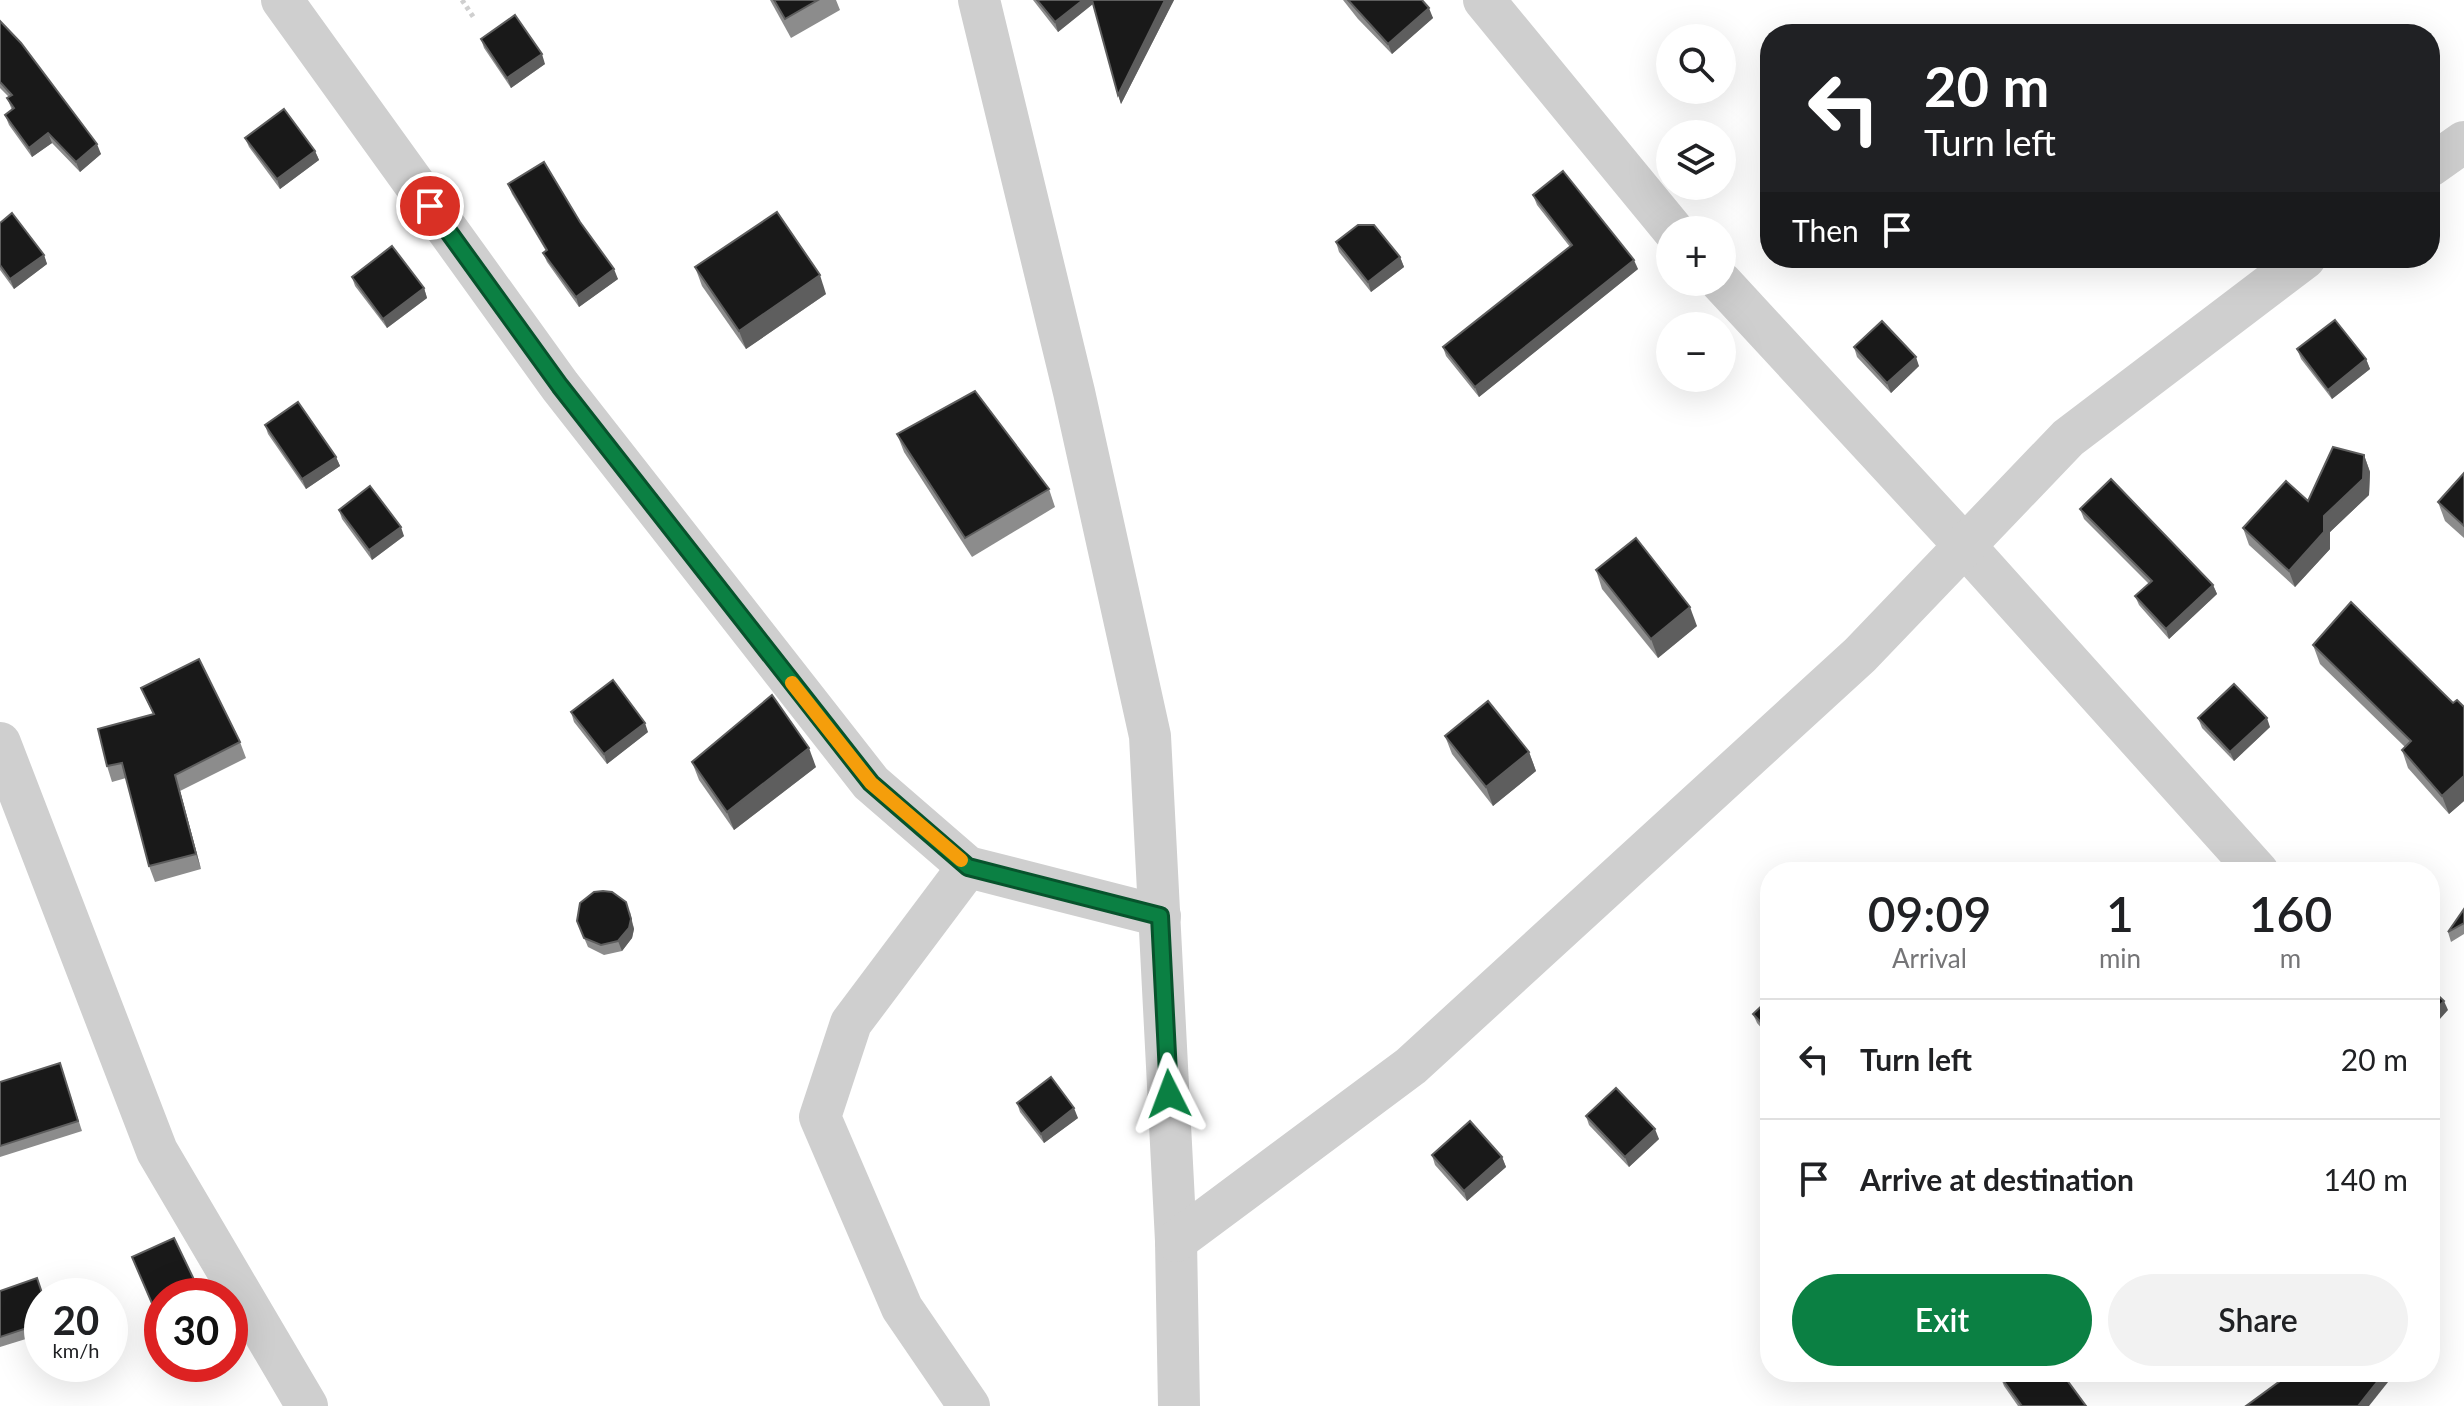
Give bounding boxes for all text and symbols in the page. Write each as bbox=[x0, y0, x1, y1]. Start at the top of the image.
map controls bbox=[1656, 24, 1736, 392]
button: search bbox=[1656, 24, 1736, 104]
text: 20 m bbox=[1924, 52, 2049, 119]
icon: left bbox=[1792, 56, 1896, 160]
button: layers bbox=[1656, 120, 1736, 200]
text: Turn left bbox=[1924, 120, 2056, 164]
pin bbox=[396, 172, 464, 240]
icon: arrive bbox=[408, 184, 452, 228]
icon: arrive bbox=[1875, 208, 1919, 252]
text: Then bbox=[1792, 212, 1859, 248]
button: + bbox=[1656, 216, 1736, 296]
button: − bbox=[1656, 312, 1736, 392]
text: 09:09 bbox=[1868, 885, 1991, 942]
text: 1 bbox=[2106, 885, 2134, 942]
text: 160 bbox=[2249, 885, 2332, 942]
text: Arrival bbox=[1892, 942, 1967, 974]
text: min bbox=[2099, 942, 2141, 974]
text: m bbox=[2280, 942, 2301, 974]
icon: left bbox=[1792, 1037, 1836, 1081]
text: Turn left bbox=[1860, 1041, 1972, 1077]
text: 20 m bbox=[2341, 1041, 2408, 1077]
position arrow bbox=[1127, 1052, 1211, 1136]
icon: arrive bbox=[1792, 1157, 1836, 1201]
text: Arrive at destination bbox=[1860, 1161, 2134, 1197]
text: 140 m bbox=[2323, 1161, 2408, 1197]
button: Exit bbox=[1792, 1274, 2092, 1366]
button: Share bbox=[2108, 1274, 2408, 1366]
speed limit sign: 30 bbox=[144, 1278, 248, 1382]
text: 20 bbox=[53, 1296, 99, 1344]
text: km/h bbox=[53, 1338, 99, 1362]

